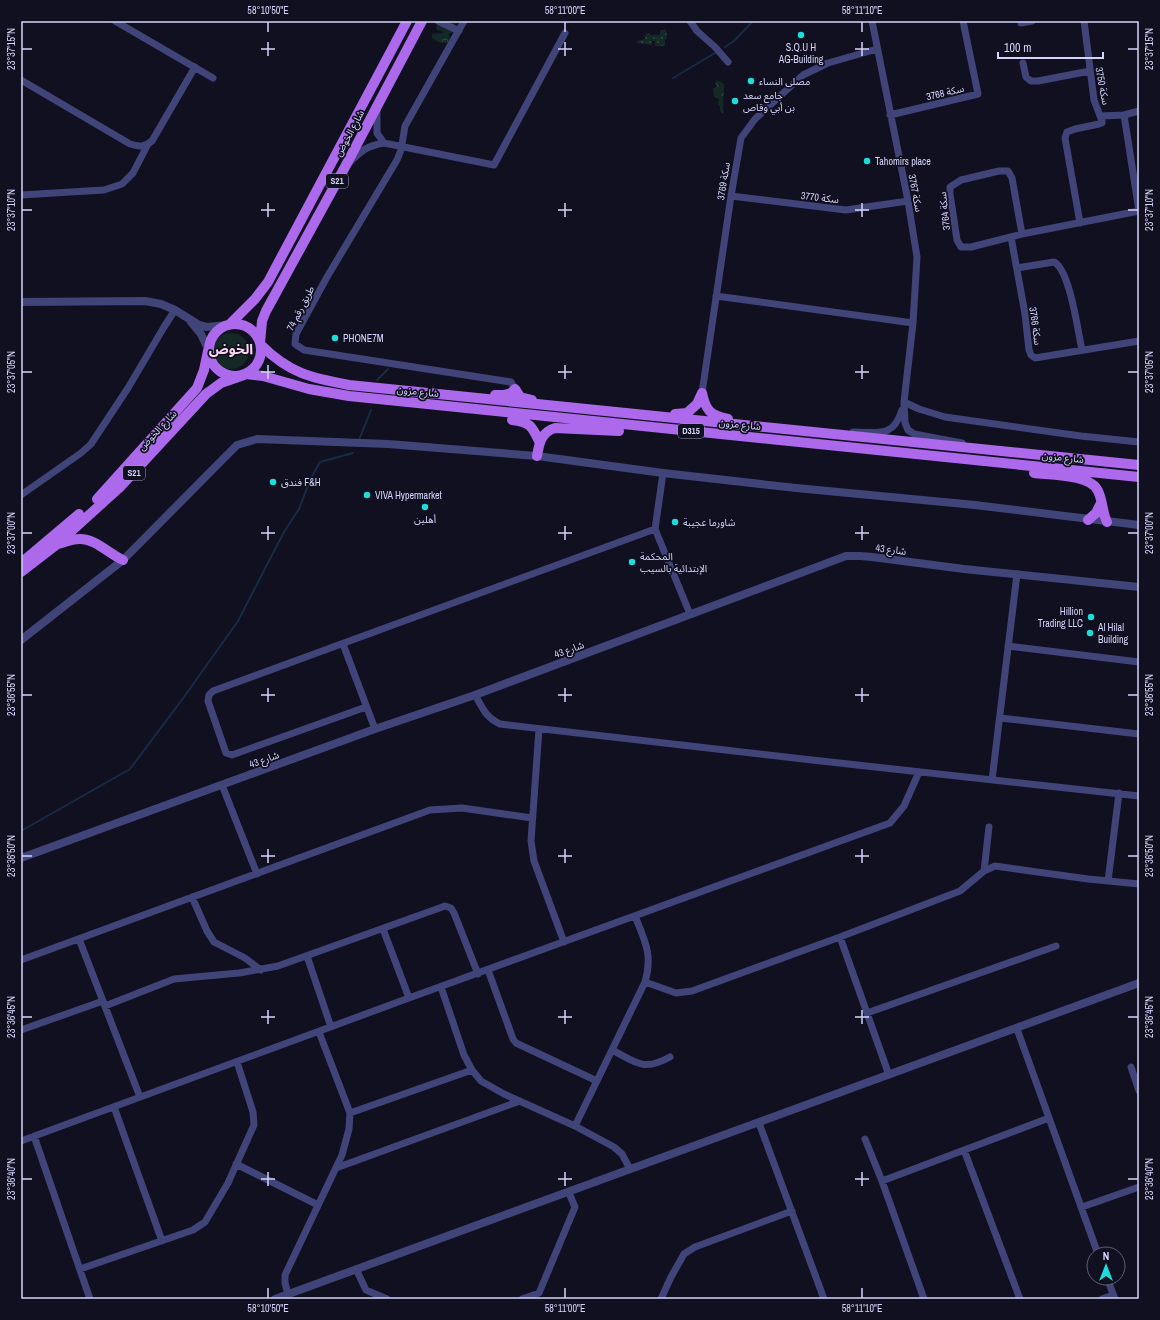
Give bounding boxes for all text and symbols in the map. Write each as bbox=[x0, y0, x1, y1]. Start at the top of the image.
text: 58°10'50"E bbox=[247, 4, 289, 17]
text: 58°11'00"E bbox=[545, 4, 585, 17]
text: 58°11'10"E bbox=[842, 4, 882, 17]
text: 23°37'15"N bbox=[5, 28, 18, 70]
text: 23°37'15"N bbox=[1143, 28, 1156, 70]
marker: S.Q.U H AG-Building bbox=[796, 30, 806, 40]
scale bar bbox=[998, 34, 1103, 60]
text: 100 m bbox=[1004, 40, 1031, 56]
place label: S.Q.U H AG-Building bbox=[778, 41, 824, 66]
street label: سكة 3750 bbox=[1092, 66, 1113, 106]
place label: مصلى النساء bbox=[759, 75, 810, 88]
marker: مصلى النساء bbox=[746, 76, 756, 86]
street label: سكة 3768 bbox=[925, 82, 965, 103]
place label: جامع سعد بن أبي وقاص bbox=[743, 89, 795, 115]
marker: جامع سعد بن أبي وقاص bbox=[730, 96, 740, 106]
street label: شارع الخوض bbox=[332, 108, 368, 159]
place label: Tahomirs place bbox=[875, 155, 931, 168]
marker: Tahomirs place bbox=[862, 156, 872, 166]
street label: سكة 3769 bbox=[714, 161, 733, 201]
street label: سكة 3767 bbox=[905, 173, 926, 213]
road number: S21 bbox=[326, 174, 348, 188]
text: 23°37'10"N bbox=[5, 189, 18, 231]
street label: سكة 3770 bbox=[800, 189, 840, 206]
text: 23°37'10"N bbox=[1143, 189, 1156, 231]
street label: سكة 3764 bbox=[936, 191, 953, 231]
street label: طريق رقم 74 bbox=[284, 283, 318, 333]
street label: سكة 3766 bbox=[1026, 306, 1045, 346]
place label: PHONE7M bbox=[343, 332, 384, 345]
marker: PHONE7M bbox=[330, 333, 340, 343]
district label: الخوض bbox=[209, 340, 253, 358]
text: 23°37'05"N bbox=[5, 351, 18, 393]
text: 23°37'05"N bbox=[1143, 351, 1156, 393]
street label: شارع مزون bbox=[396, 383, 440, 401]
street label: شارع الخوض bbox=[135, 407, 180, 454]
street label: شارع مزون bbox=[718, 416, 762, 434]
road number: D315 bbox=[678, 424, 704, 438]
street label: شارع مزون bbox=[1041, 449, 1085, 467]
road number: S21 bbox=[123, 466, 145, 480]
place label: فندق F&H bbox=[281, 476, 321, 489]
marker: فندق F&H bbox=[268, 477, 278, 487]
place label: VIVA Hypermarket bbox=[375, 489, 443, 502]
marker: VIVA Hypermarket bbox=[362, 490, 372, 500]
marker: أهلين bbox=[420, 502, 430, 512]
text: 23°37'00"N bbox=[5, 512, 18, 554]
text: 23°37'00"N bbox=[1143, 512, 1156, 554]
place label: أهلين bbox=[414, 513, 437, 526]
place label: شاورما عجيبة bbox=[683, 516, 736, 529]
marker: شاورما عجيبة bbox=[670, 517, 680, 527]
street label: شارع 43 bbox=[875, 541, 907, 559]
place label: المحكمة الإبتدائية بالسيب bbox=[640, 550, 707, 575]
marker: المحكمة الإبتدائية بالسيب bbox=[627, 557, 637, 567]
place label: Hillion Trading LLC bbox=[1038, 605, 1083, 630]
marker: Hillion Trading LLC bbox=[1086, 612, 1096, 622]
place label: Al Hilal Building bbox=[1097, 621, 1129, 646]
marker: Al Hilal Building bbox=[1085, 628, 1095, 638]
street label: شارع 43 bbox=[552, 638, 586, 662]
text: 23°36'55"N bbox=[5, 674, 18, 716]
text: 23°36'55"N bbox=[1143, 674, 1156, 716]
street label: شارع 43 bbox=[247, 748, 281, 772]
text: 23°36'50"N bbox=[5, 835, 18, 877]
text: 23°36'50"N bbox=[1143, 835, 1156, 877]
text: 23°36'45"N bbox=[5, 996, 18, 1038]
text: 23°36'45"N bbox=[1143, 996, 1156, 1038]
text: 23°36'40"N bbox=[5, 1158, 18, 1200]
text: 23°36'40"N bbox=[1143, 1158, 1156, 1200]
north arrow bbox=[1086, 1246, 1126, 1286]
text: N bbox=[1103, 1249, 1109, 1263]
text: 58°10'50"E bbox=[247, 1302, 289, 1315]
text: 58°11'00"E bbox=[545, 1302, 585, 1315]
text: 58°11'10"E bbox=[842, 1302, 882, 1315]

